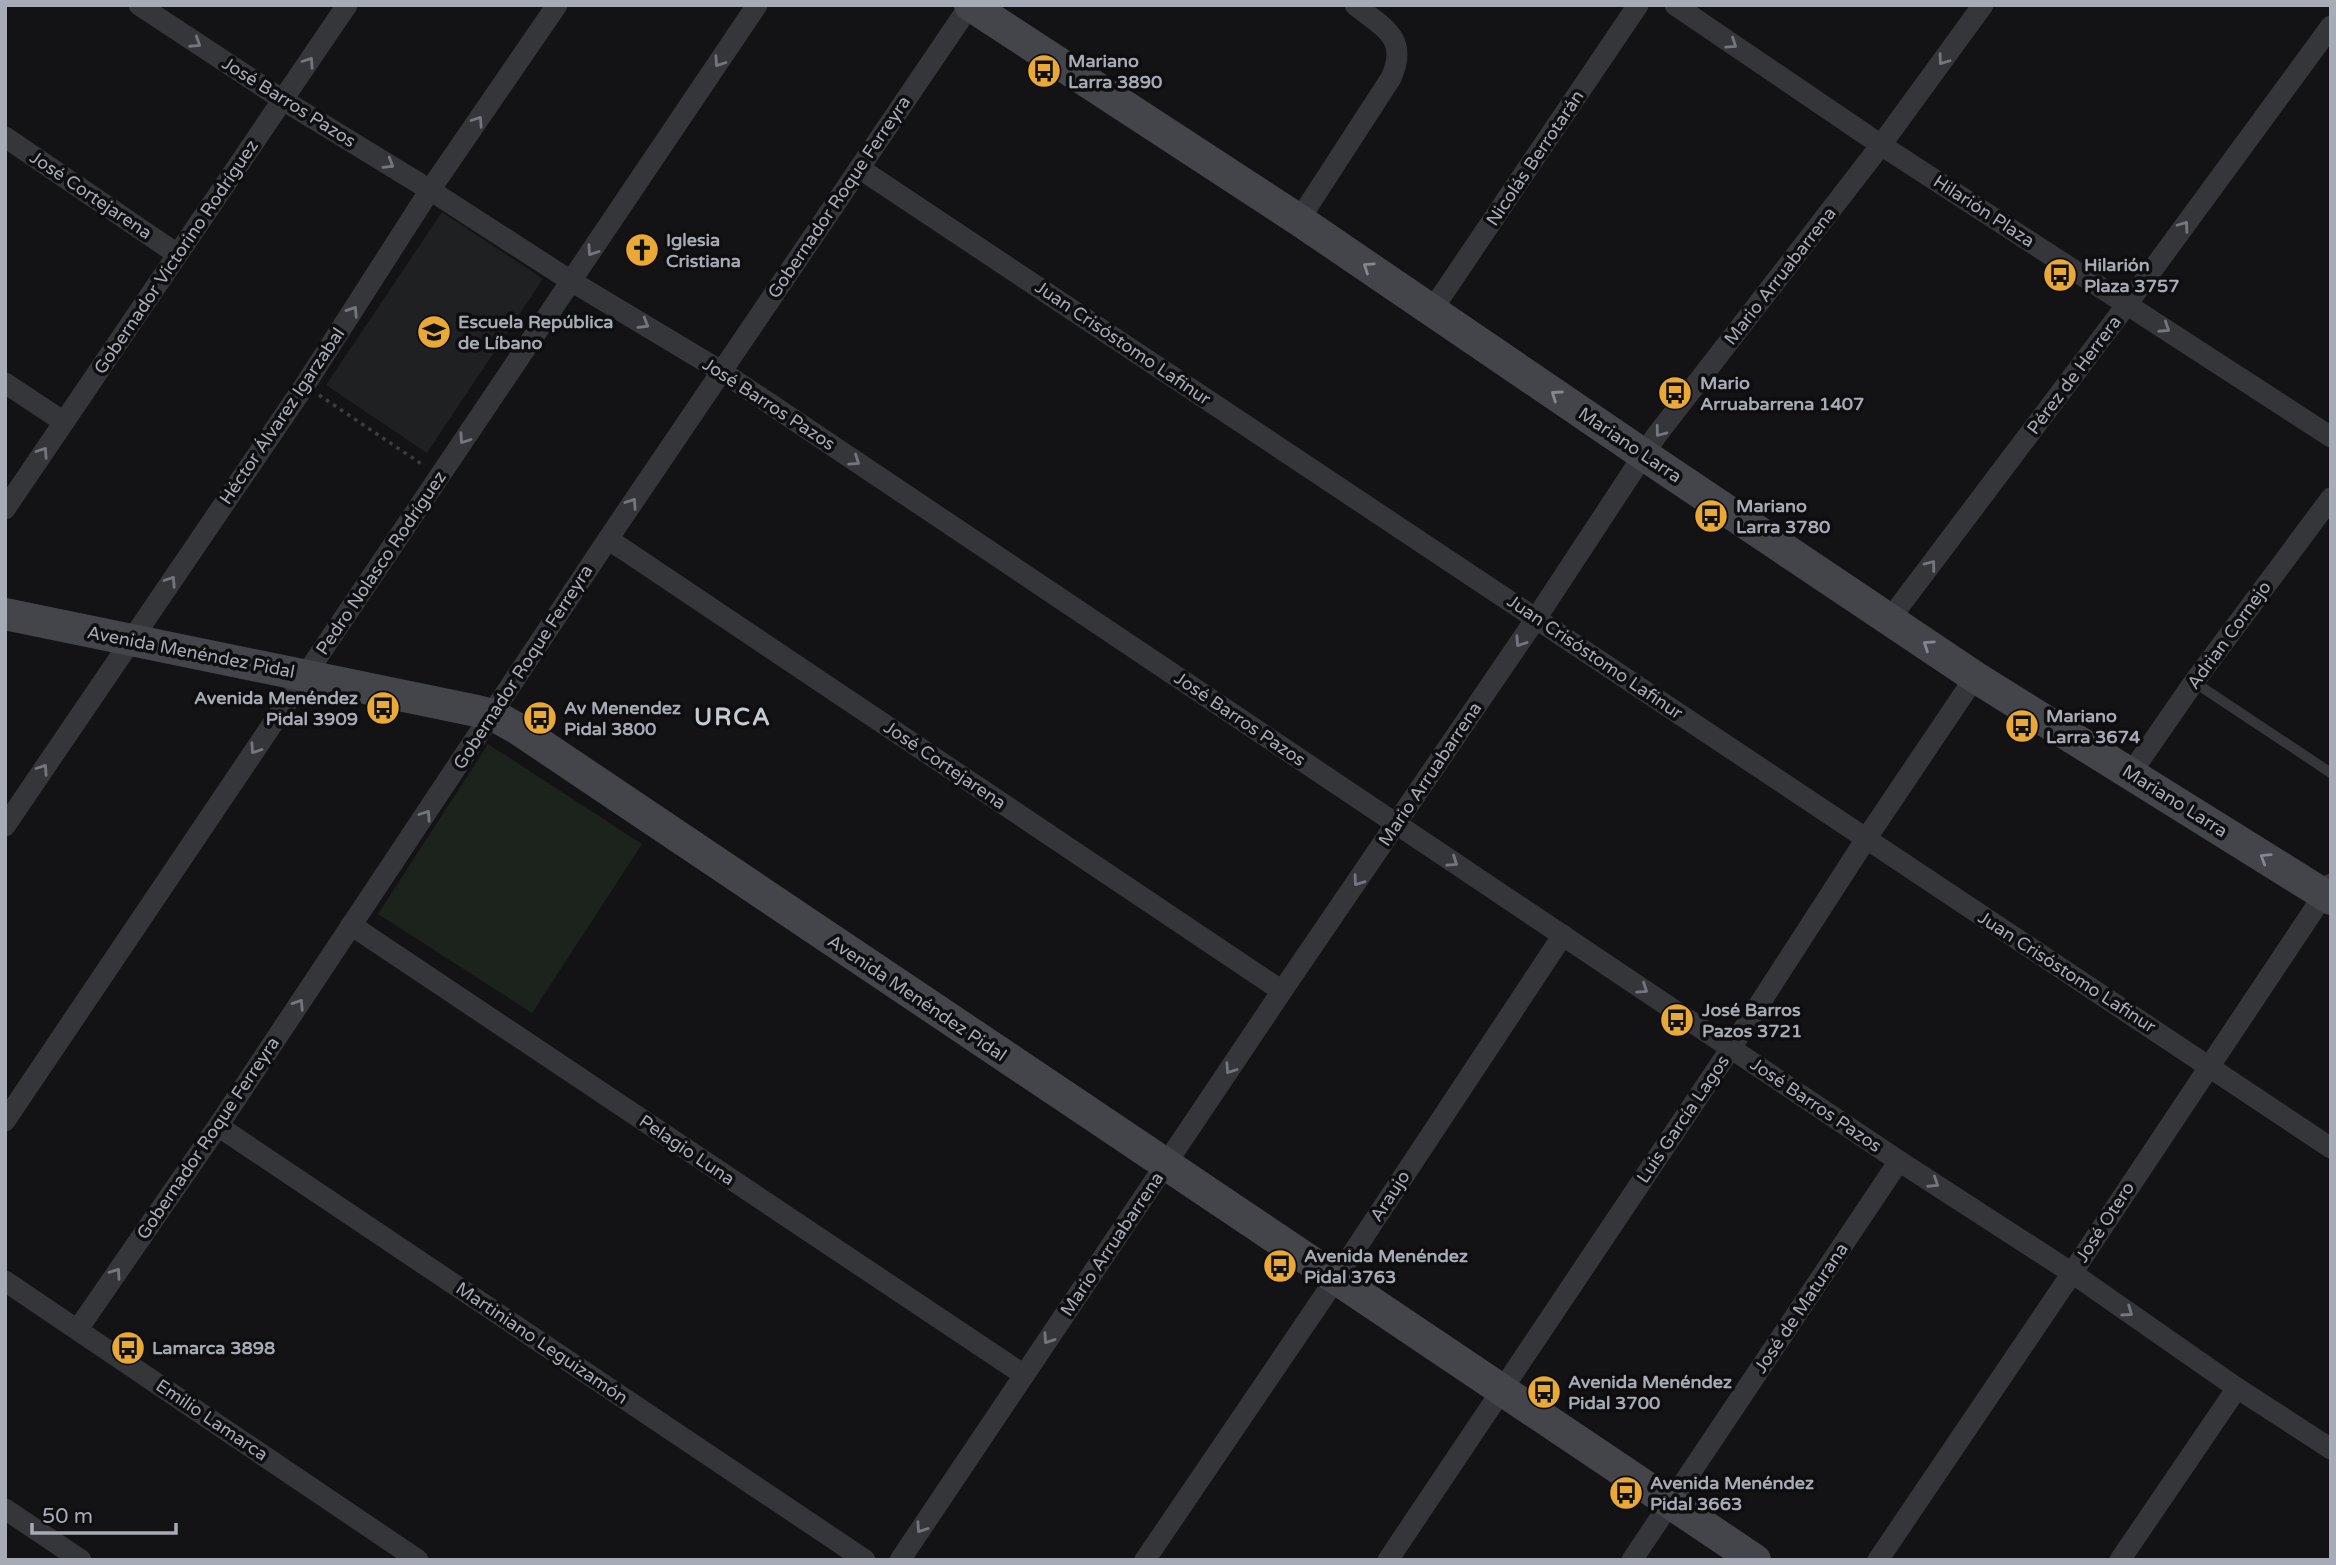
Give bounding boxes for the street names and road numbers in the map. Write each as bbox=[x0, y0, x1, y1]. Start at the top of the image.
street label: José Barros Pazos bbox=[218, 52, 360, 152]
street label: Nicolás Berrotarán bbox=[1481, 86, 1589, 230]
street label: Gobernador Roque Ferreyra bbox=[763, 92, 915, 302]
street label: Gobernador Victorino Rodríguez bbox=[89, 136, 263, 378]
street label: José Cortejarena bbox=[26, 146, 156, 244]
street label: Hilarión Plaza bbox=[1929, 170, 2039, 252]
street label: Mario Arruabarrena bbox=[1719, 203, 1841, 349]
street label: Juan Crisóstomo Lafinur bbox=[1031, 276, 1215, 410]
street label: Pérez de Herrera bbox=[2022, 311, 2126, 439]
street label: Héctor Álvarez Igarzabal bbox=[215, 323, 349, 509]
street label: José Barros Pazos bbox=[699, 353, 839, 455]
street label: Mariano Larra bbox=[1574, 402, 1686, 488]
street label: Pedro Nolasco Rodríguez bbox=[311, 467, 451, 659]
street label: Gobernador Roque Ferreyra bbox=[449, 561, 597, 773]
street label: Adrian Cornejo bbox=[2182, 577, 2276, 693]
street label: Juan Crisóstomo Lafinur bbox=[1503, 590, 1687, 724]
street label: Avenida Menéndez Pidal bbox=[85, 621, 297, 683]
street label: José Barros Pazos bbox=[1170, 667, 1310, 771]
street label: Mario Arruabarrena bbox=[1374, 698, 1486, 850]
street label: José Cortejarena bbox=[880, 716, 1010, 814]
street label: Mariano Larra bbox=[2118, 760, 2232, 842]
street label: Juan Crisóstomo Lafinur bbox=[1974, 906, 2160, 1038]
street label: Avenida Menéndez Pidal bbox=[823, 930, 1011, 1066]
street label: Gobernador Roque Ferreyra bbox=[132, 1033, 284, 1243]
street label: Luis García Lagos bbox=[1632, 1051, 1734, 1187]
street label: José Barros Pazos bbox=[1746, 1053, 1886, 1157]
street label: Pelagio Luna bbox=[635, 1110, 739, 1190]
street label: Araujo bbox=[1365, 1166, 1415, 1226]
street label: Mario Arruabarrena bbox=[1056, 1168, 1168, 1320]
street label: José Otero bbox=[2071, 1177, 2139, 1267]
street label: José de Maturana bbox=[1749, 1239, 1853, 1377]
street label: Martiniano Leguizamón bbox=[452, 1277, 632, 1409]
street label: Emilio Lamarca bbox=[152, 1374, 272, 1466]

